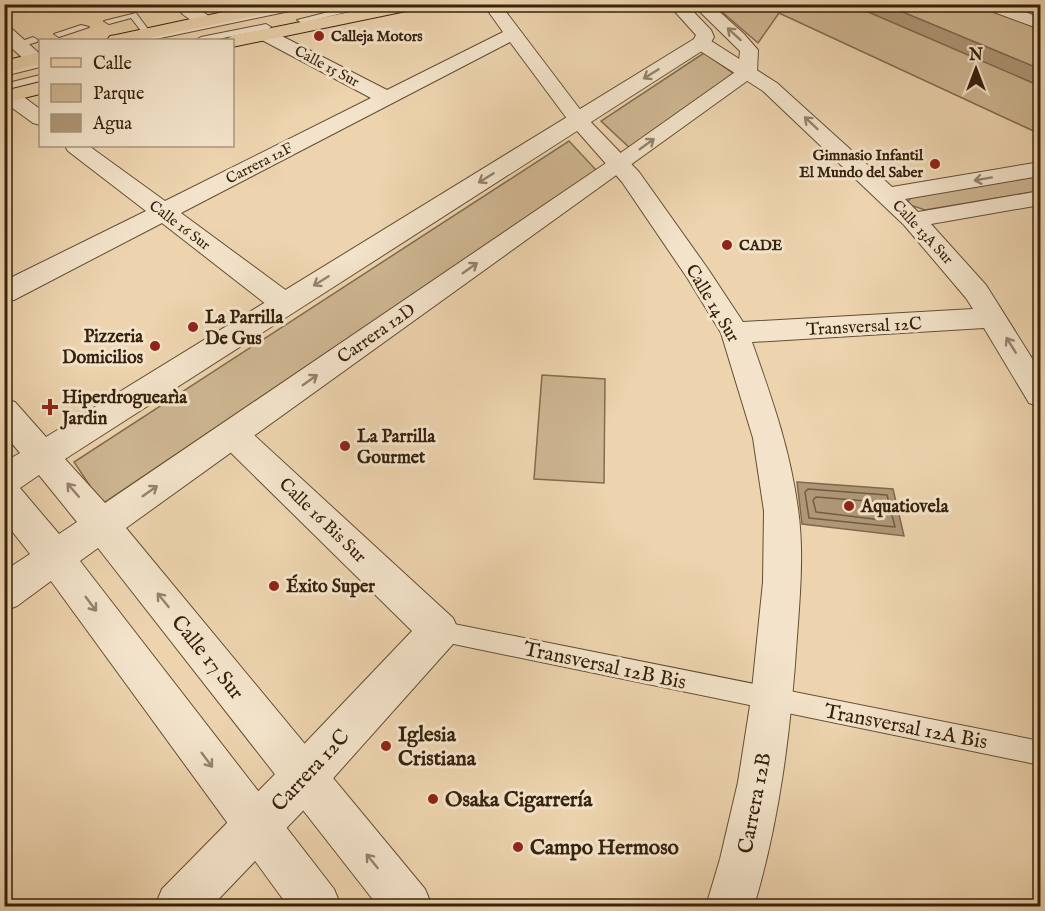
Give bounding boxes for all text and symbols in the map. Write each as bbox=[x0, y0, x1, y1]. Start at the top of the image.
place label: Calleja Motors bbox=[331, 27, 423, 46]
one-way arrow bbox=[727, 27, 742, 41]
marker: Calleja Motors bbox=[312, 29, 326, 43]
legend bbox=[39, 39, 234, 147]
north arrow bbox=[946, 39, 1006, 99]
street label: Calle 15 Sur bbox=[291, 41, 363, 92]
text: N bbox=[968, 46, 983, 66]
text: Calle bbox=[93, 53, 132, 76]
one-way arrow bbox=[643, 69, 660, 81]
text: Parque bbox=[93, 83, 144, 106]
text: Agua bbox=[92, 113, 132, 136]
one-way arrow bbox=[803, 116, 818, 130]
street label: Carrera 12F bbox=[223, 138, 296, 188]
one-way arrow bbox=[639, 138, 655, 150]
place label: Gimnasio Infantil El Mundo del Saber bbox=[799, 146, 924, 182]
marker: Gimnasio Infantil El Mundo del Saber bbox=[928, 157, 942, 171]
one-way arrow bbox=[478, 172, 495, 184]
one-way arrow bbox=[973, 173, 993, 184]
street label: Calle 16 Sur bbox=[145, 196, 214, 255]
street label: Calle 13A Sur bbox=[888, 196, 958, 269]
place label: CADE bbox=[739, 236, 783, 255]
marker: CADE bbox=[720, 238, 734, 252]
street label: Calle 14 Sur bbox=[679, 260, 744, 347]
one-way arrow bbox=[462, 262, 478, 274]
one-way arrow bbox=[313, 276, 330, 288]
street label: Carrera 12D bbox=[333, 299, 420, 369]
place label: La Parrilla De Gus bbox=[205, 307, 284, 351]
street label: Transversal 12C bbox=[806, 313, 923, 342]
marker: La Parrilla De Gus bbox=[186, 320, 200, 334]
place label: Pizzeria Domicilios bbox=[62, 326, 144, 370]
one-way arrow bbox=[1004, 337, 1016, 354]
marker: Pizzeria Domicilios bbox=[148, 339, 162, 353]
one-way arrow bbox=[302, 374, 318, 386]
place label: Hiperdroguearìa Jardin bbox=[60, 387, 188, 431]
marker: Hiperdroguearìa Jardin bbox=[43, 400, 57, 414]
place label: La Parrilla Gourmet bbox=[357, 426, 436, 470]
marker: La Parrilla Gourmet bbox=[338, 439, 352, 453]
street label: Calle 16 Bis Sur bbox=[273, 474, 371, 569]
one-way arrow bbox=[66, 482, 79, 498]
one-way arrow bbox=[142, 485, 158, 497]
place label: Aquatiovela bbox=[860, 496, 950, 519]
marker: Aquatiovela bbox=[842, 499, 856, 513]
place label: Éxito Super bbox=[286, 574, 375, 599]
marker: Éxito Super bbox=[267, 579, 281, 593]
one-way arrow bbox=[156, 592, 169, 608]
one-way arrow bbox=[85, 596, 97, 612]
street label: Calle 17 Sur bbox=[164, 610, 249, 706]
street label: Transversal 12B Bis bbox=[521, 636, 688, 697]
street label: Transversal 12A Bis bbox=[822, 698, 990, 757]
place label: Iglesia Cristiana bbox=[398, 722, 477, 773]
street label: Carrera 12C bbox=[266, 724, 356, 818]
marker: Iglesia Cristiana bbox=[379, 739, 393, 753]
street label: Carrera 12B bbox=[732, 751, 778, 856]
one-way arrow bbox=[201, 752, 214, 768]
place label: Osaka Cigarrería bbox=[445, 787, 593, 814]
marker: Osaka Cigarrería bbox=[426, 792, 440, 806]
place label: Campo Hermoso bbox=[530, 835, 680, 862]
marker: Campo Hermoso bbox=[511, 840, 525, 854]
one-way arrow bbox=[365, 853, 378, 869]

